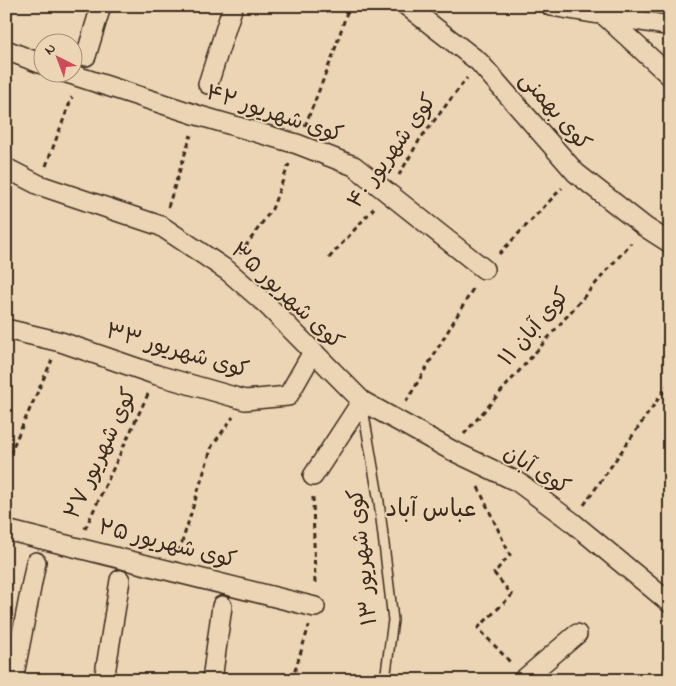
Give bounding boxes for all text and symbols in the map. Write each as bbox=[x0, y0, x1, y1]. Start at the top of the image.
north arrow bbox=[32, 32, 82, 82]
text: N bbox=[40, 38, 61, 60]
street label: کوی بهمنی bbox=[510, 65, 598, 159]
street label: کوی شهریور ۴۲ bbox=[201, 78, 347, 152]
street label: کوی شهریور ۴۰ bbox=[340, 88, 446, 216]
street label: کوی شهریور ۳۵ bbox=[222, 236, 350, 358]
street label: کوی آبان ۱۱ bbox=[492, 282, 578, 374]
street label: کوی شهریور ۳۳ bbox=[102, 316, 252, 388]
street label: کوی شهریور ۲۷ bbox=[58, 383, 146, 525]
street label: کوی آبان bbox=[496, 438, 576, 504]
street label: کوی شهریور ۱۳ bbox=[341, 487, 387, 627]
district label: عباس آباد bbox=[386, 493, 476, 528]
street label: کوی شهریور ۲۵ bbox=[95, 512, 239, 578]

